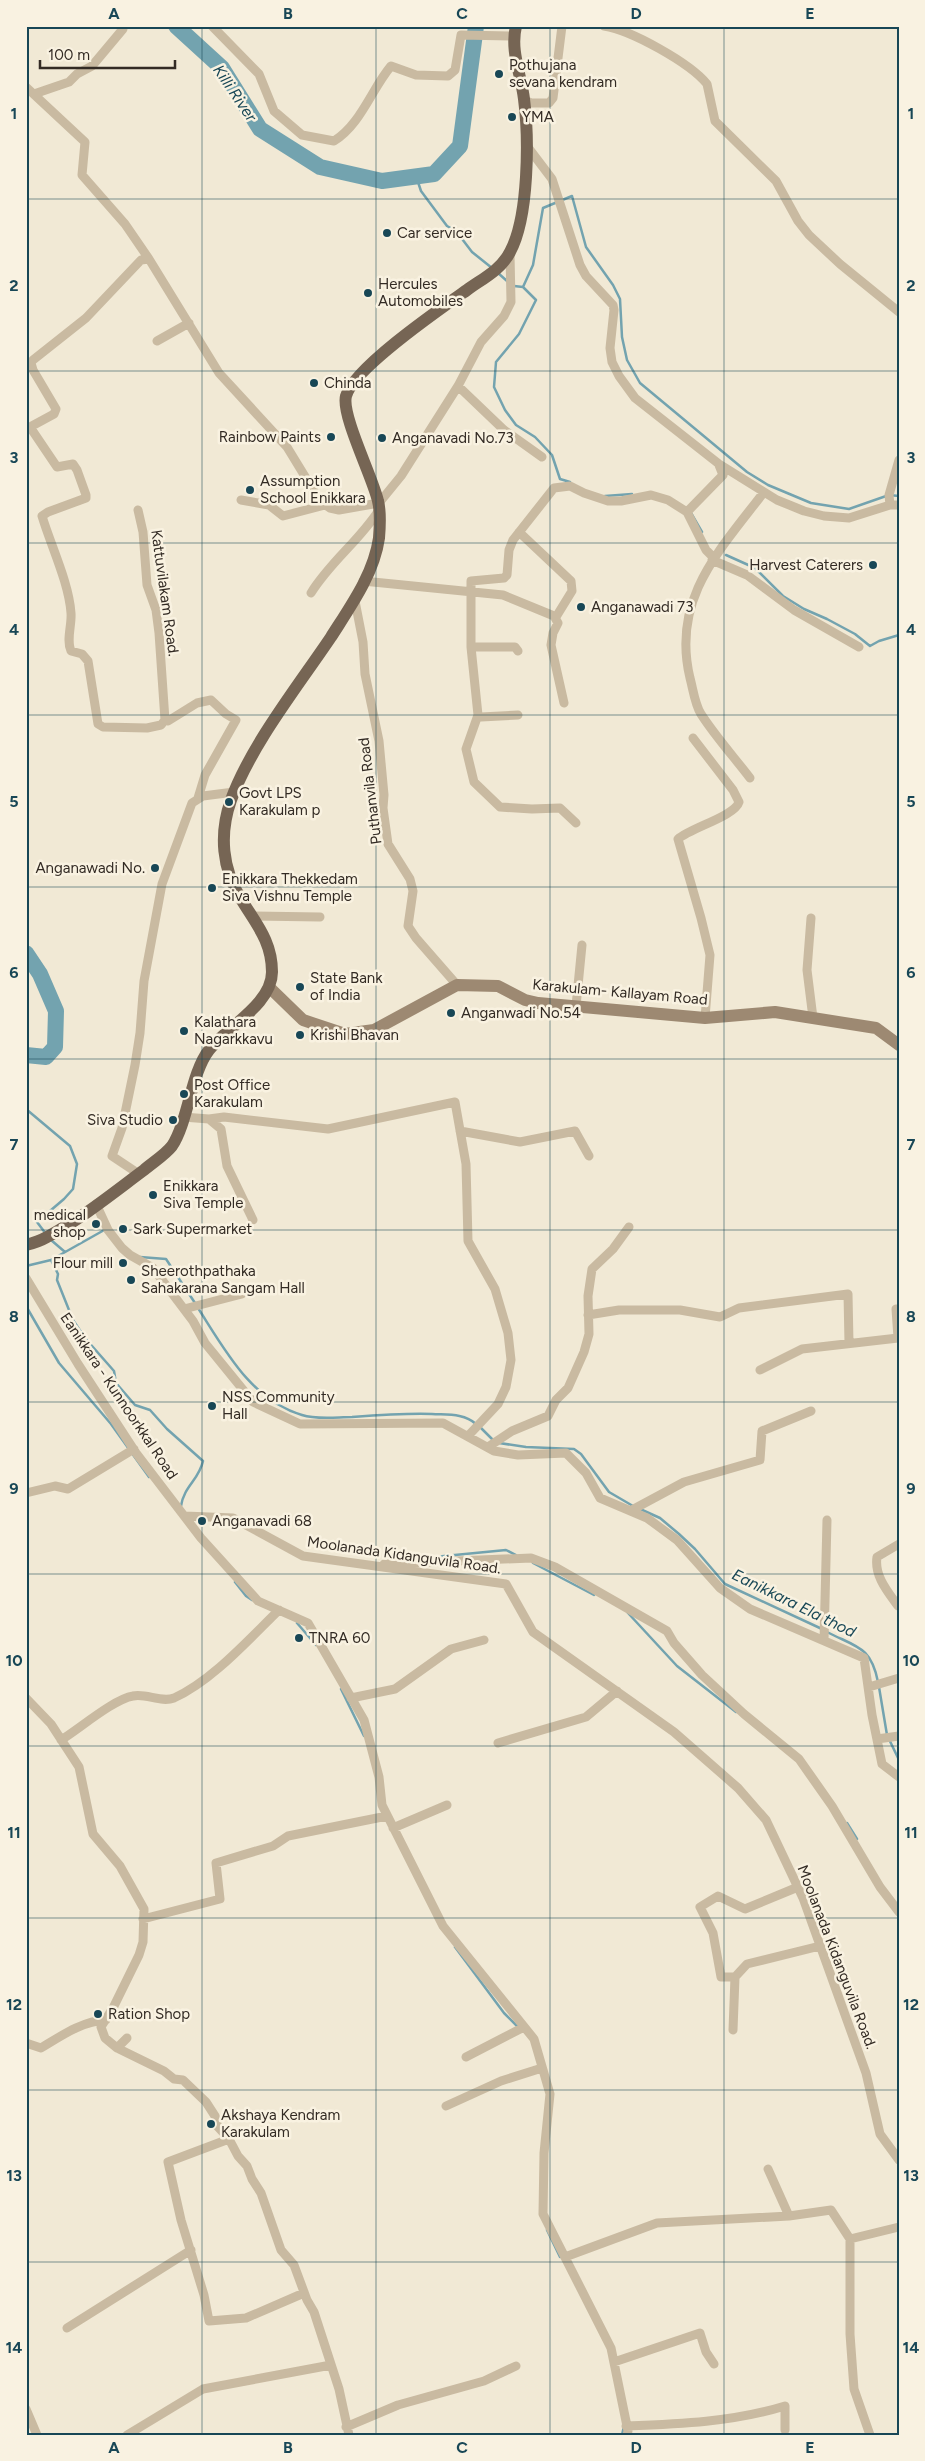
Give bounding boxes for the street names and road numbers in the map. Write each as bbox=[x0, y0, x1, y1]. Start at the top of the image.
street label: Kattuvilakam Road. bbox=[147, 529, 183, 657]
street label: Puthanvila Road bbox=[355, 737, 385, 845]
street label: Karakulam- Kallayam Road bbox=[532, 975, 708, 1009]
street label: Eanikkara - Kunnoorkkal Road bbox=[56, 1309, 182, 1483]
street label: Moolanada Kidanguvila Road. bbox=[306, 1532, 502, 1578]
street label: Moolanada Kidanguvila Road. bbox=[794, 1863, 880, 2051]

